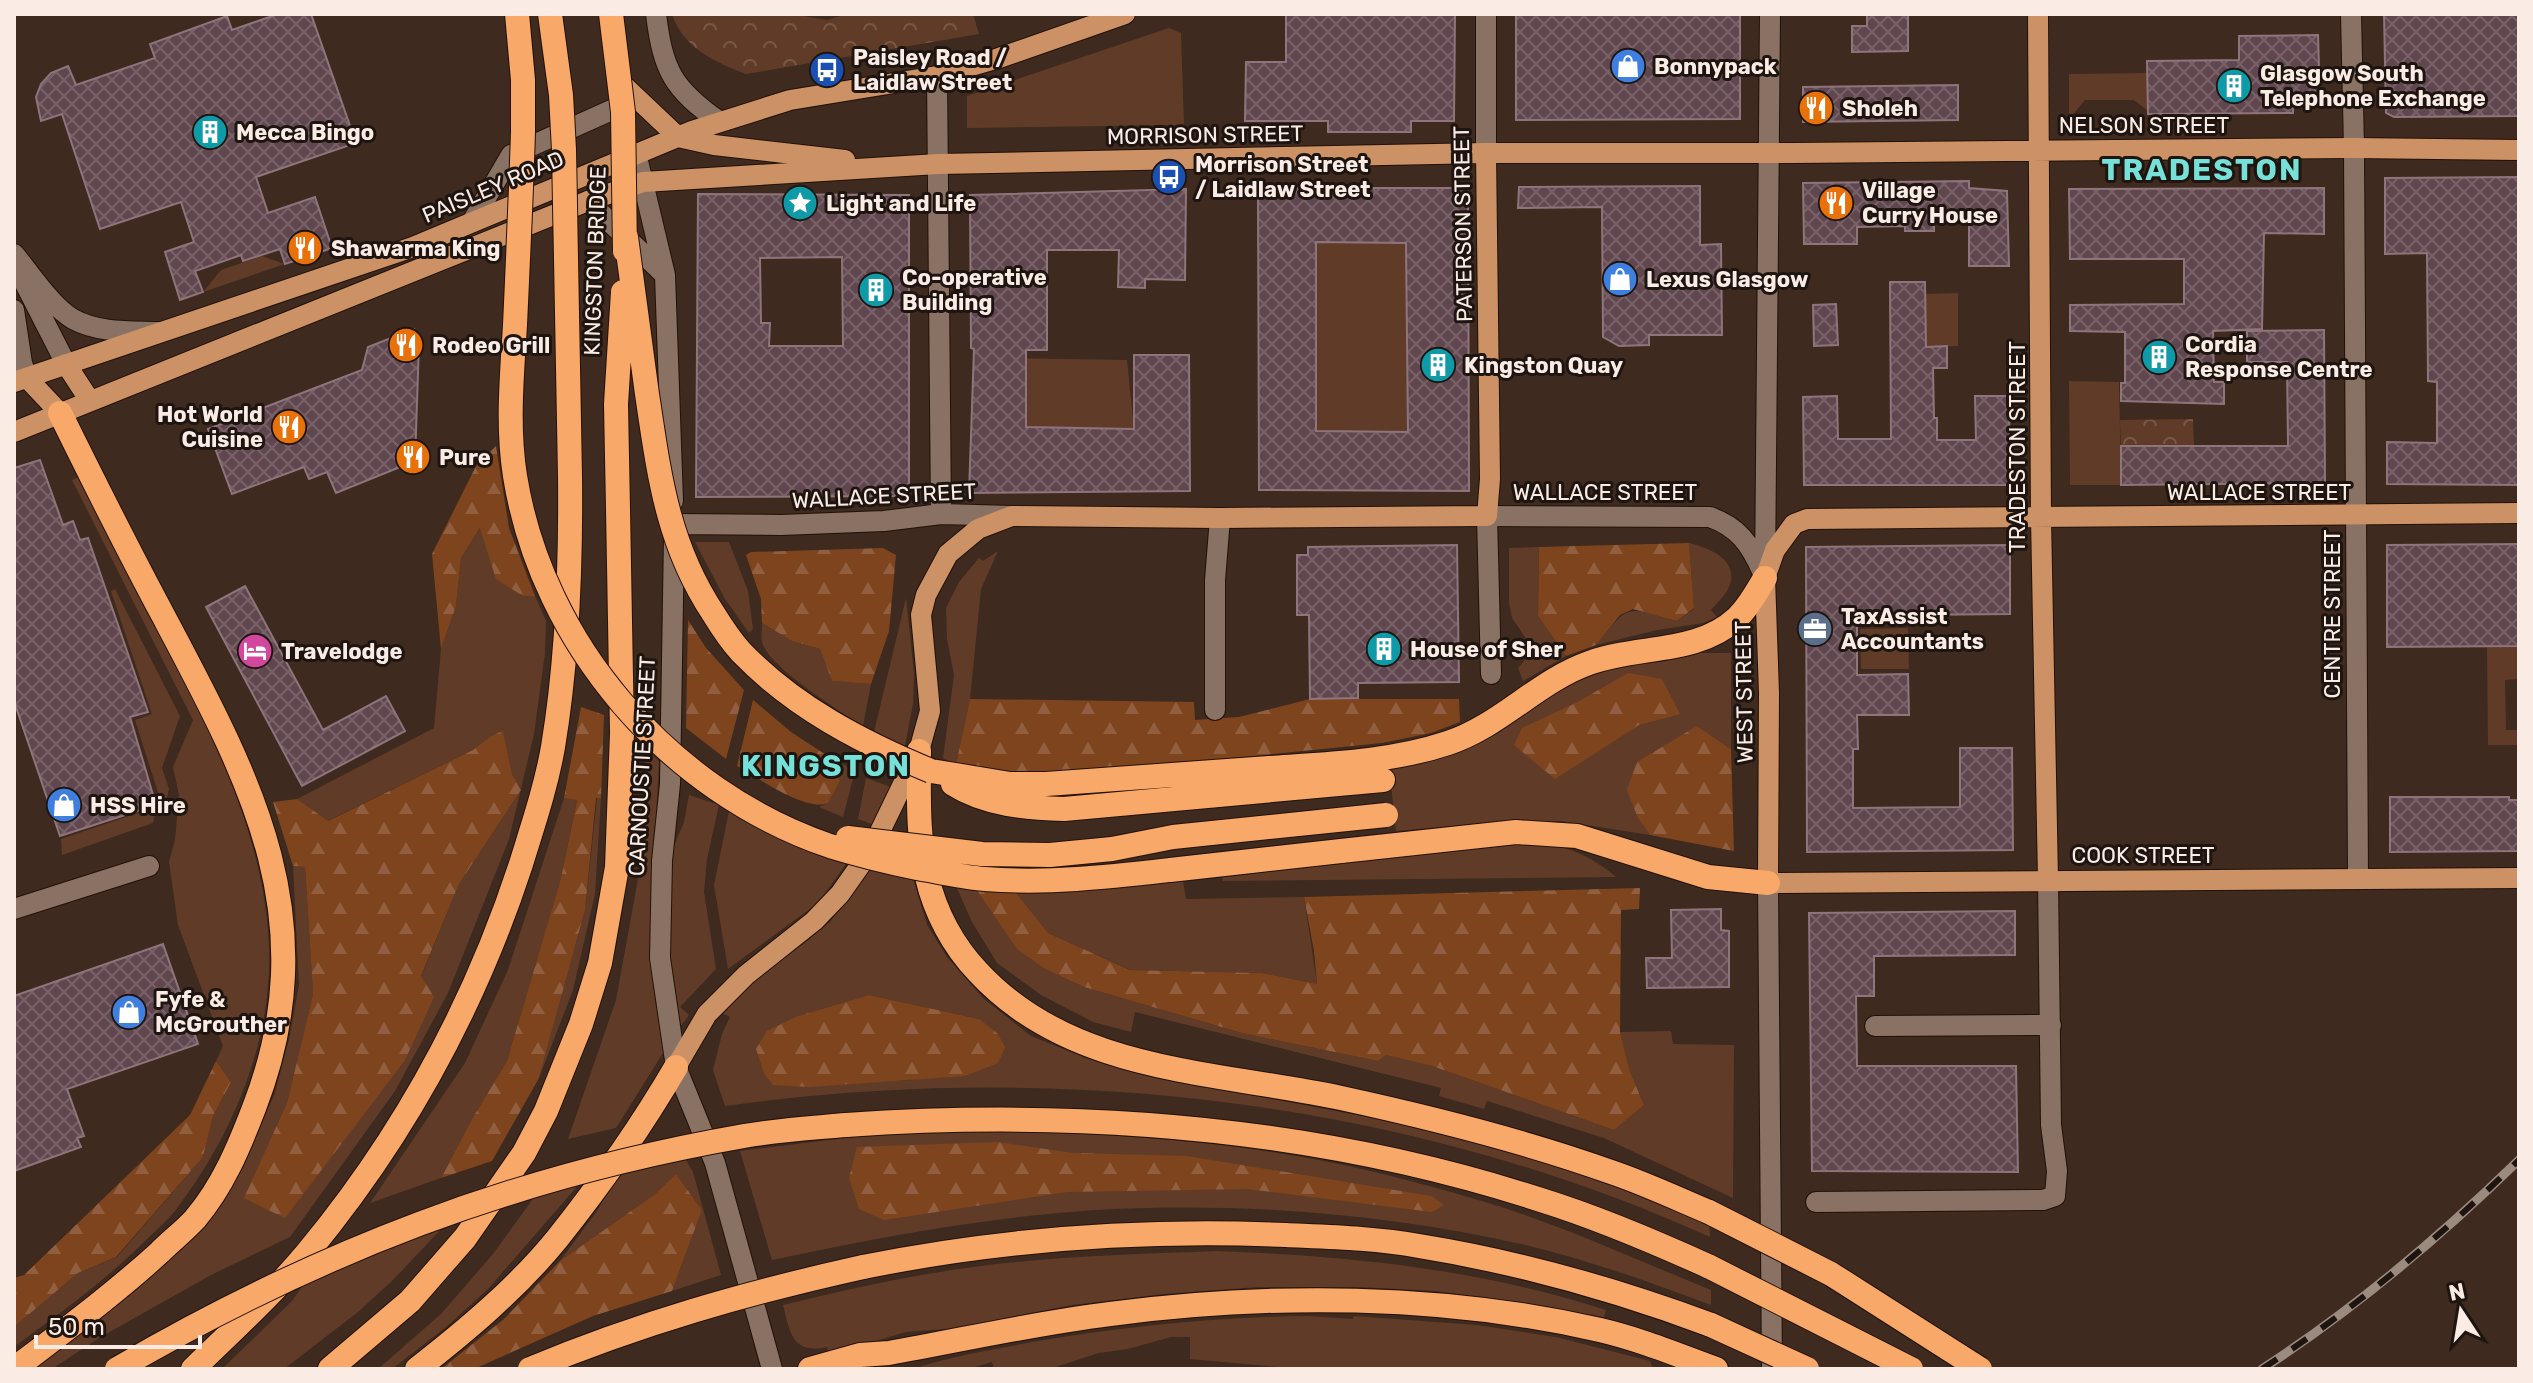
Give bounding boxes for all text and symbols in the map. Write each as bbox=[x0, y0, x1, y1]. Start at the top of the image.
place label: Paisley Road / Laidlaw Street bbox=[853, 44, 1012, 96]
shop icon: Bonnypack bbox=[1609, 47, 1647, 85]
bus stop icon: Paisley Road / Laidlaw Street bbox=[808, 51, 846, 89]
place label: Bonnypack bbox=[1654, 53, 1777, 80]
place label: Glasgow South Telephone Exchange bbox=[2260, 60, 2486, 112]
building icon: Glasgow South Telephone Exchange bbox=[2215, 67, 2253, 105]
restaurant icon: Sholeh bbox=[1797, 89, 1835, 127]
place label: Sholeh bbox=[1842, 95, 1918, 122]
street label: NELSON STREET bbox=[2059, 112, 2229, 139]
building icon: Mecca Bingo bbox=[191, 113, 229, 151]
place label: Mecca Bingo bbox=[236, 119, 374, 146]
street label: MORRISON STREET bbox=[1107, 120, 1304, 150]
street label: PATERSON STREET bbox=[1448, 125, 1478, 322]
street label: PAISLEY ROAD bbox=[418, 145, 568, 229]
place label: Morrison Street / Laidlaw Street bbox=[1195, 151, 1371, 203]
district label: TRADESTON bbox=[2102, 152, 2302, 188]
bus stop icon: Morrison Street / Laidlaw Street bbox=[1150, 158, 1188, 196]
street label: KINGSTON BRIDGE bbox=[578, 166, 612, 356]
place label: Village Curry House bbox=[1862, 177, 1998, 229]
place icon: Light and Life bbox=[781, 184, 819, 222]
restaurant icon: Village Curry House bbox=[1817, 184, 1855, 222]
place label: Light and Life bbox=[826, 190, 976, 217]
restaurant icon: Shawarma King bbox=[286, 229, 324, 267]
place label: Shawarma King bbox=[331, 235, 501, 262]
shop icon: Lexus Glasgow bbox=[1601, 260, 1639, 298]
place label: Co-operative Building bbox=[902, 264, 1047, 316]
place label: Lexus Glasgow bbox=[1646, 266, 1808, 293]
building icon: Co-operative Building bbox=[857, 271, 895, 309]
restaurant icon: Rodeo Grill bbox=[387, 326, 425, 364]
place label: Cordia Response Centre bbox=[2185, 331, 2372, 383]
place label: Rodeo Grill bbox=[432, 332, 550, 359]
building icon: Cordia Response Centre bbox=[2140, 338, 2178, 376]
street label: TRADESTON STREET bbox=[2004, 341, 2031, 553]
building icon: Kingston Quay bbox=[1419, 346, 1457, 384]
place label: Kingston Quay bbox=[1464, 352, 1623, 379]
place label: Hot World Cuisine bbox=[157, 401, 263, 453]
restaurant icon: Hot World Cuisine bbox=[270, 408, 308, 446]
restaurant icon: Pure bbox=[394, 438, 432, 476]
place label: Pure bbox=[439, 444, 491, 471]
street label: WALLACE STREET bbox=[791, 478, 977, 514]
street label: WALLACE STREET bbox=[1513, 479, 1697, 506]
street label: WALLACE STREET bbox=[2167, 479, 2351, 506]
street label: CENTRE STREET bbox=[2319, 529, 2346, 699]
place label: TaxAssist Accountants bbox=[1841, 603, 1984, 655]
office icon: TaxAssist Accountants bbox=[1796, 610, 1834, 648]
street label: WEST STREET bbox=[1729, 620, 1759, 763]
building icon: House of Sher bbox=[1365, 630, 1403, 668]
hotel icon: Travelodge bbox=[236, 632, 274, 670]
place label: House of Sher bbox=[1410, 636, 1563, 663]
place label: Travelodge bbox=[281, 638, 403, 665]
street label: CARNOUSTIE STREET bbox=[623, 655, 661, 877]
district label: KINGSTON bbox=[741, 748, 911, 784]
shop icon: HSS Hire bbox=[45, 786, 83, 824]
place label: HSS Hire bbox=[90, 792, 186, 819]
street label: COOK STREET bbox=[2072, 842, 2215, 869]
place label: Fyfe & McGrouther bbox=[155, 986, 287, 1038]
shop icon: Fyfe & McGrouther bbox=[110, 993, 148, 1031]
north arrow bbox=[2421, 1271, 2501, 1351]
text: N bbox=[2446, 1277, 2467, 1307]
scale bar bbox=[36, 1299, 200, 1349]
text: 50 m bbox=[48, 1313, 105, 1341]

